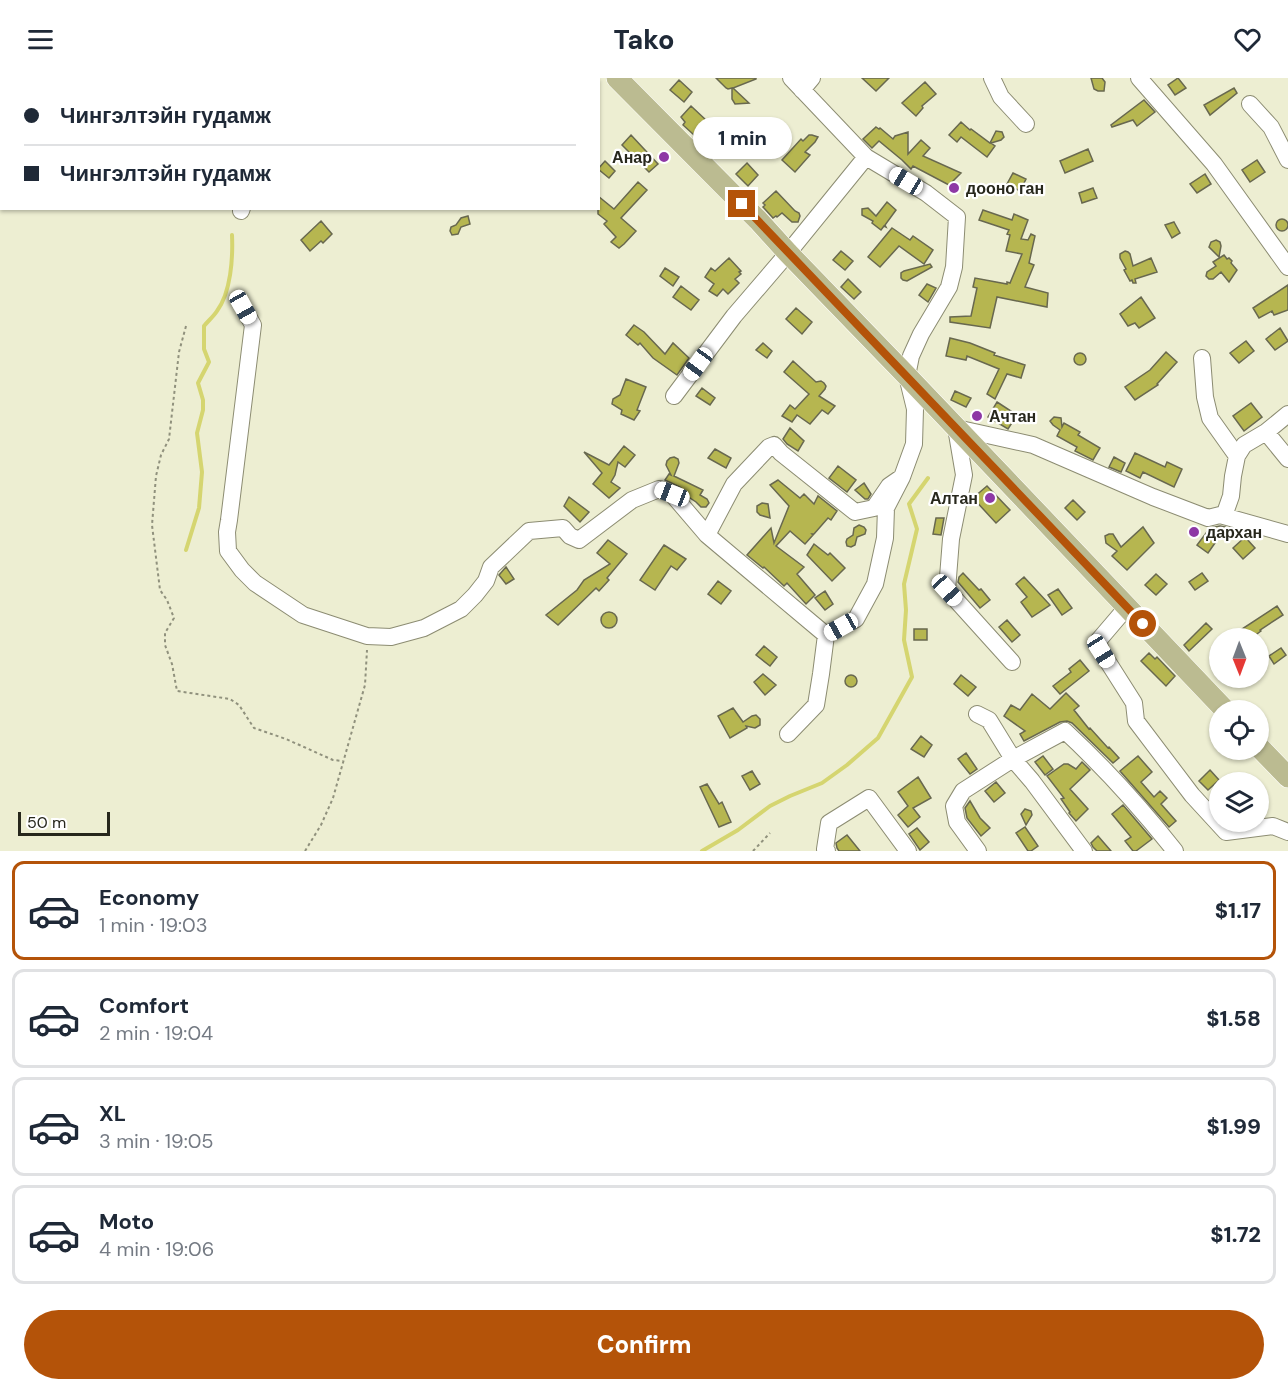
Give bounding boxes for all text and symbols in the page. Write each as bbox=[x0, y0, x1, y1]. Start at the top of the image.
text: Tako bbox=[614, 22, 674, 57]
icon: menu bbox=[24, 23, 57, 56]
icon: heart bbox=[1231, 23, 1264, 56]
text: Чингэлтэйн гудамж bbox=[60, 101, 271, 130]
callout: 1 min bbox=[692, 117, 792, 159]
text: 1 min bbox=[718, 125, 767, 151]
place label: Анар bbox=[612, 147, 652, 168]
marker: Анар bbox=[657, 150, 671, 164]
text: Чингэлтэйн гудамж bbox=[60, 159, 271, 188]
car bbox=[886, 164, 926, 198]
place label: дооно ган bbox=[966, 178, 1044, 199]
marker: дооно ган bbox=[947, 181, 961, 195]
route end bbox=[728, 190, 755, 217]
car bbox=[226, 287, 260, 327]
car bbox=[680, 344, 716, 384]
place label: Ачтан bbox=[989, 406, 1036, 427]
marker: Ачтан bbox=[970, 409, 984, 423]
car bbox=[652, 479, 692, 509]
place label: Алтан bbox=[930, 488, 978, 509]
marker: Алтан bbox=[983, 491, 997, 505]
place label: дархан bbox=[1206, 522, 1262, 543]
marker: дархан bbox=[1187, 525, 1201, 539]
car bbox=[928, 571, 966, 609]
car bbox=[821, 610, 861, 644]
route start bbox=[1129, 610, 1156, 637]
north arrow bbox=[1209, 628, 1269, 688]
map controls bbox=[1209, 628, 1269, 832]
car bbox=[1084, 631, 1118, 671]
button: locate bbox=[1209, 700, 1269, 760]
button: layers bbox=[1209, 772, 1269, 832]
scale bar bbox=[18, 809, 110, 836]
text: 50 m bbox=[27, 812, 66, 833]
text: Economy bbox=[99, 883, 199, 912]
icon: car bbox=[27, 884, 81, 938]
text: $1.17 bbox=[1215, 896, 1261, 925]
text: 1 min · 19:03 bbox=[99, 912, 208, 938]
text: Comfort bbox=[99, 991, 189, 1020]
icon: car bbox=[27, 992, 81, 1046]
text: $1.58 bbox=[1206, 1004, 1261, 1033]
text: 2 min · 19:04 bbox=[99, 1020, 213, 1046]
text: XL bbox=[99, 1099, 126, 1128]
icon: car bbox=[27, 1100, 81, 1154]
text: $1.99 bbox=[1207, 1112, 1261, 1141]
text: 3 min · 19:05 bbox=[99, 1128, 214, 1154]
text: Moto bbox=[99, 1207, 154, 1236]
icon: car bbox=[27, 1208, 81, 1262]
text: $1.72 bbox=[1210, 1220, 1261, 1249]
text: 4 min · 19:06 bbox=[99, 1236, 214, 1262]
button: Confirm bbox=[24, 1310, 1264, 1379]

